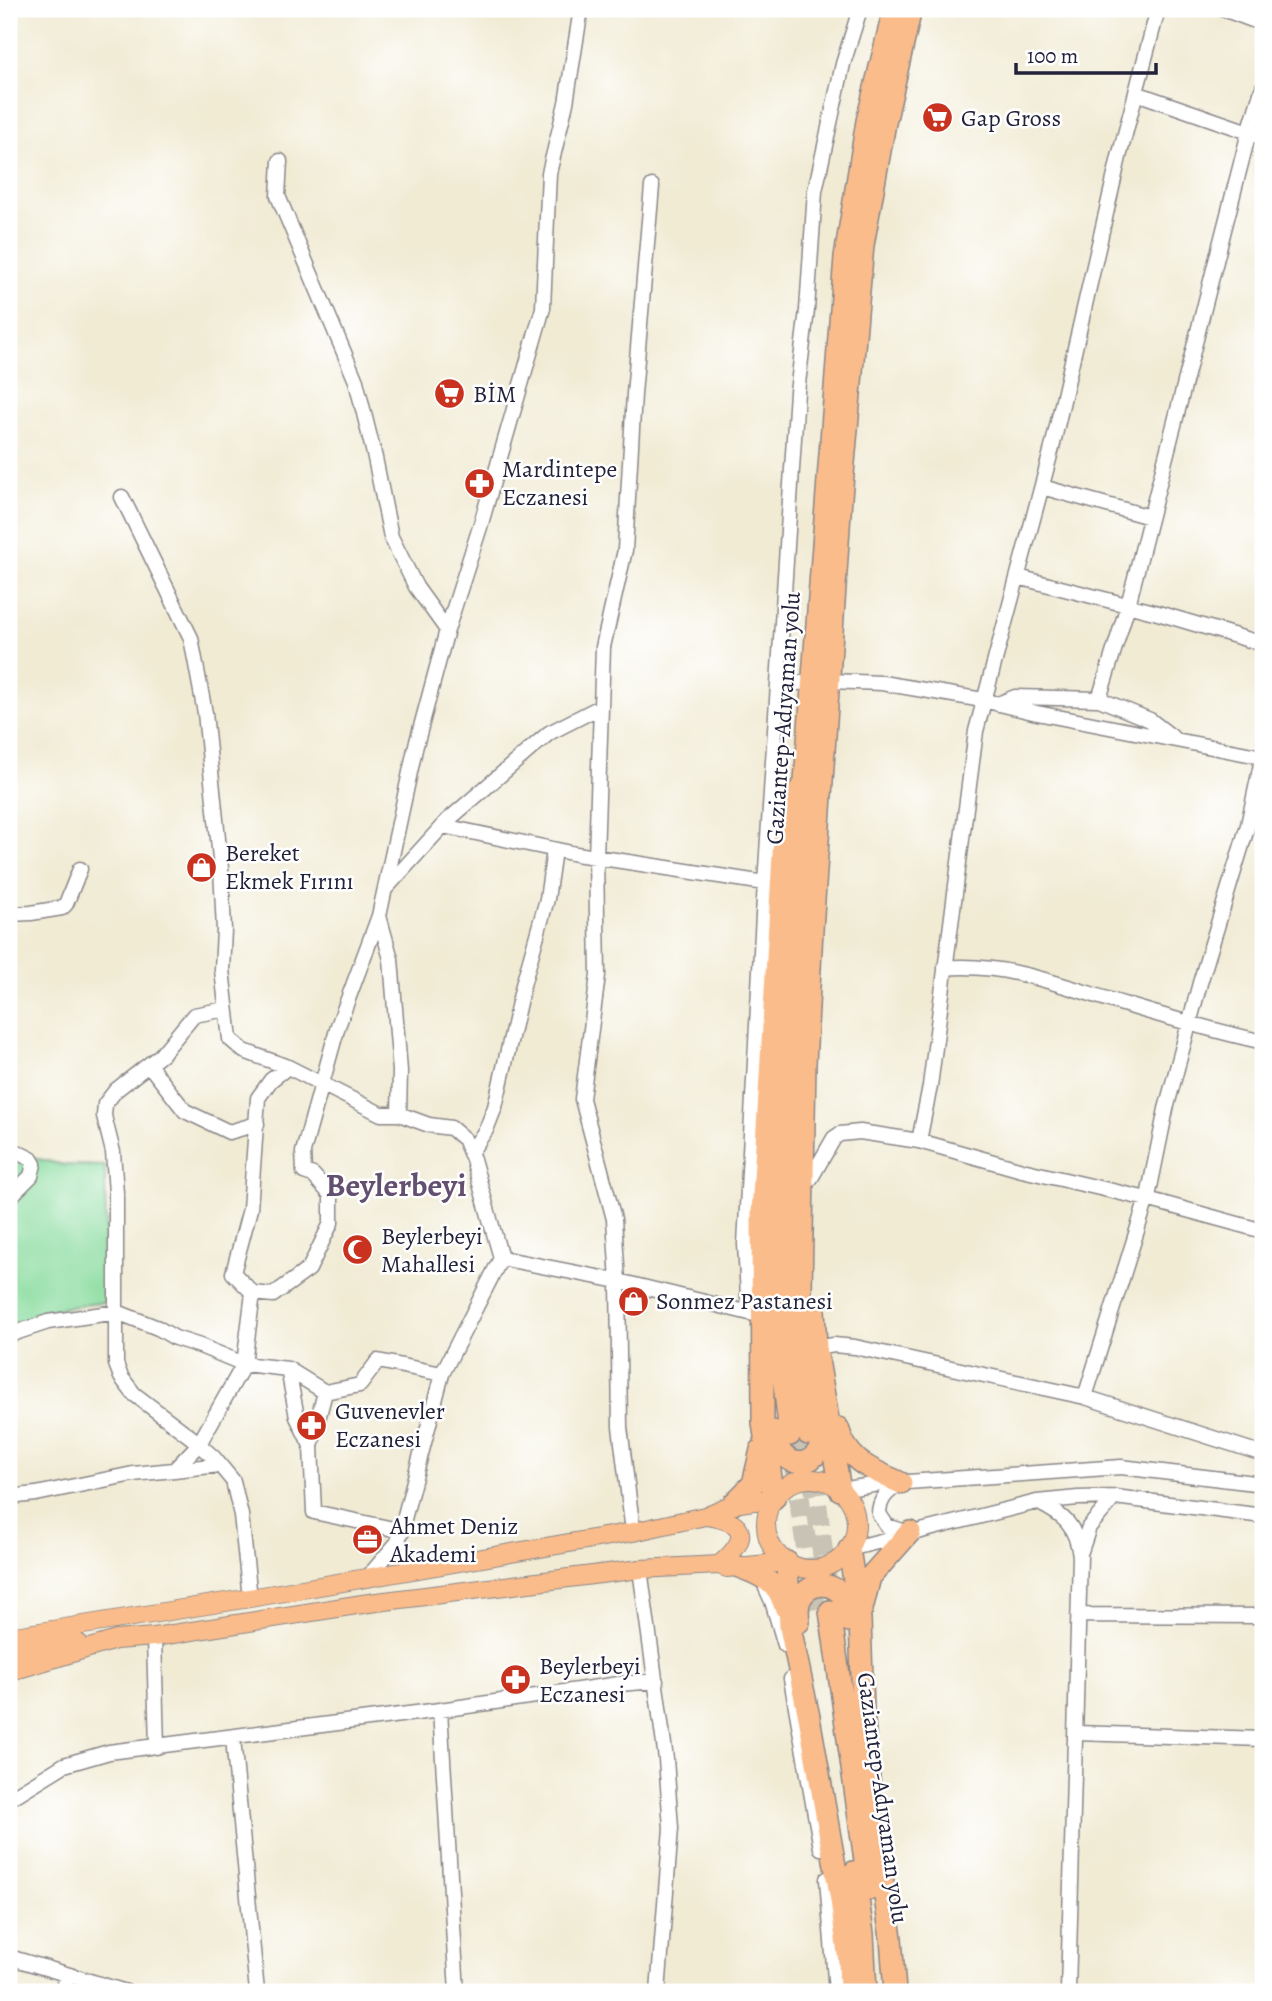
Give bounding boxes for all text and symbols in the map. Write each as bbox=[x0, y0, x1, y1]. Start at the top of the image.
scale bar bbox=[1016, 32, 1156, 76]
text: 100 m bbox=[1027, 42, 1078, 70]
supermarket icon: Gap Gross bbox=[921, 101, 955, 135]
place label: Gap Gross bbox=[961, 102, 1061, 134]
supermarket icon: BİM bbox=[433, 377, 467, 411]
place label: BİM bbox=[473, 378, 516, 410]
place label: Mardintepe Eczanesi bbox=[502, 453, 617, 513]
pharmacy icon: Mardintepe Eczanesi bbox=[462, 466, 496, 500]
street label: Gaziantep-Adıyaman yolu bbox=[758, 591, 808, 845]
place label: Bereket Ekmek Fırını bbox=[225, 837, 353, 897]
shop icon: Bereket Ekmek Fırını bbox=[185, 850, 219, 884]
district label: Beylerbeyi bbox=[326, 1163, 466, 1207]
place label: Beylerbeyi Mahallesi bbox=[381, 1220, 483, 1280]
mosque icon: Beylerbeyi Mahallesi bbox=[341, 1233, 375, 1267]
shop icon: Sonmez Pastanesi bbox=[616, 1284, 650, 1318]
place label: Sonmez Pastanesi bbox=[656, 1285, 833, 1317]
place label: Guvenevler Eczanesi bbox=[335, 1395, 445, 1455]
pharmacy icon: Guvenevler Eczanesi bbox=[295, 1408, 329, 1442]
place label: Ahmet Deniz Akademi bbox=[389, 1510, 518, 1570]
office icon: Ahmet Deniz Akademi bbox=[350, 1523, 384, 1557]
place label: Beylerbeyi Eczanesi bbox=[539, 1650, 641, 1710]
pharmacy icon: Beylerbeyi Eczanesi bbox=[499, 1663, 533, 1697]
street label: Gaziantep-Adıyaman yolu bbox=[850, 1670, 916, 1926]

